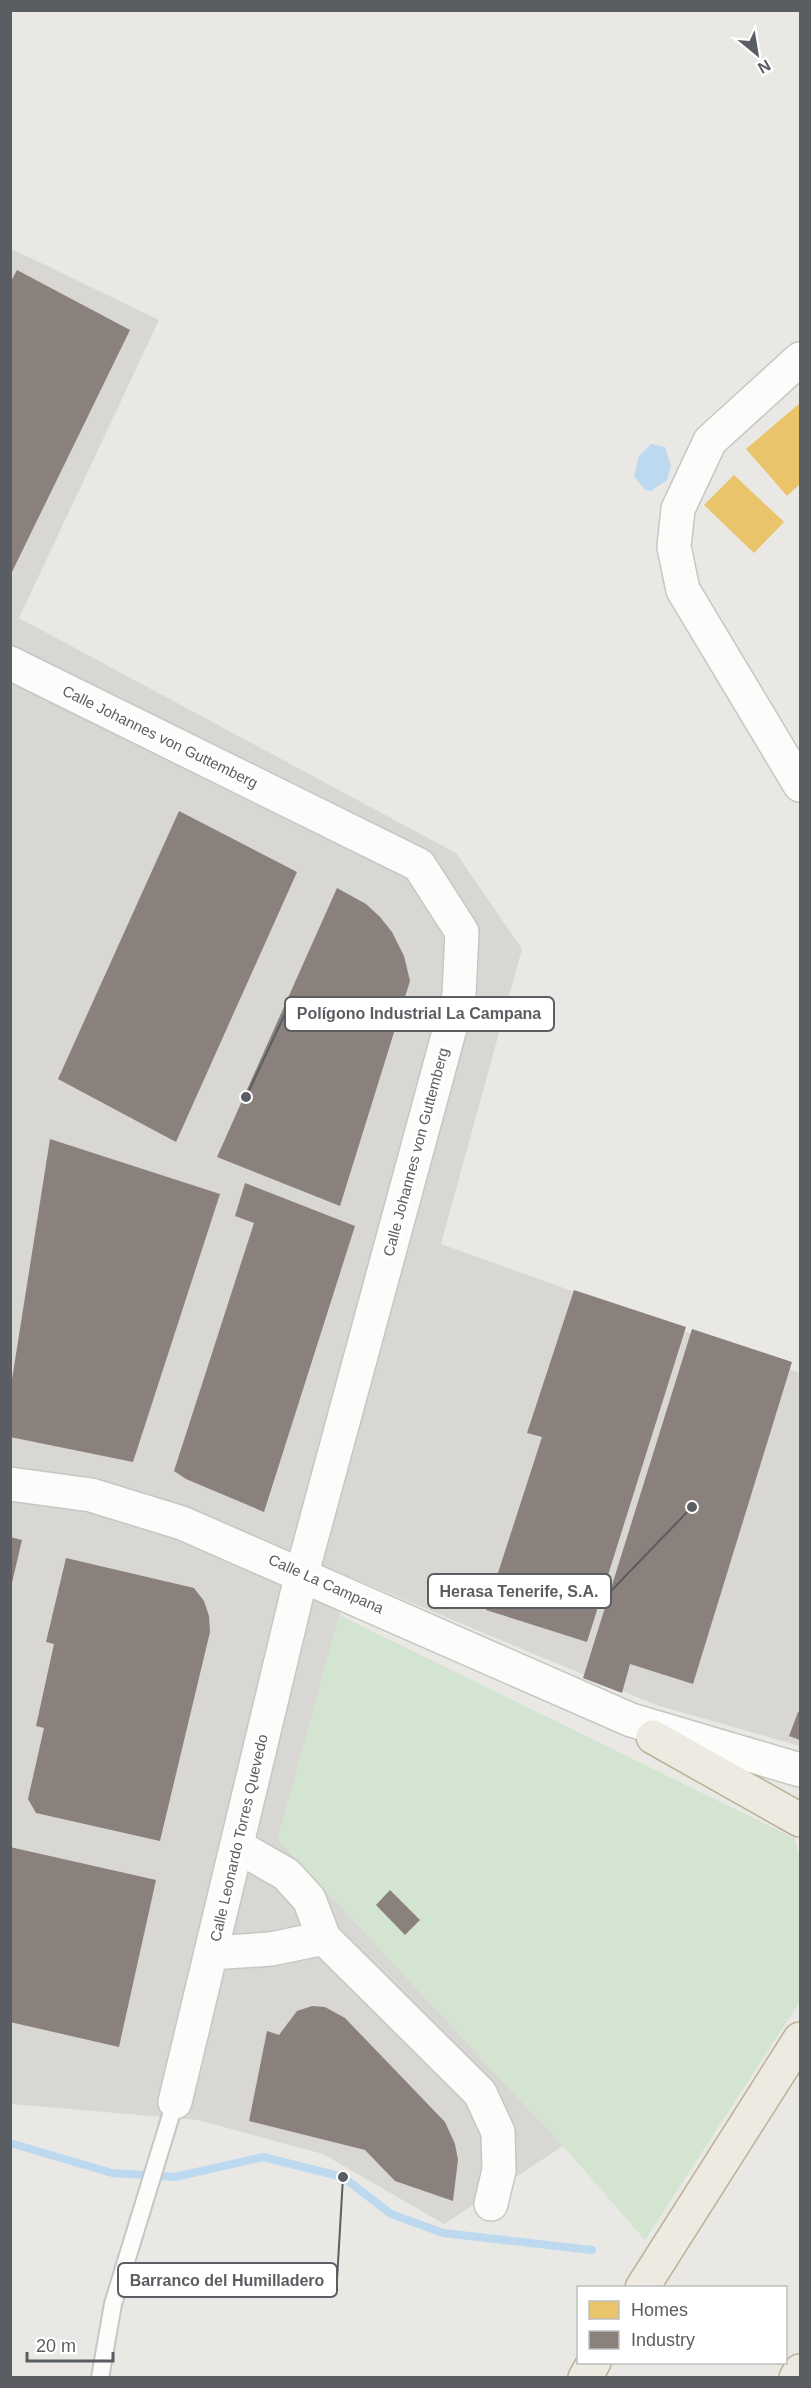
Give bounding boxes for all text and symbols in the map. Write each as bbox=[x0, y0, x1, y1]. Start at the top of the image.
north arrow bbox=[727, 24, 787, 84]
text: N bbox=[755, 56, 774, 77]
street label: Calle Johannes von Guttemberg bbox=[60, 682, 261, 791]
callout: Polígono Industrial La Campana bbox=[285, 997, 554, 1031]
text: Polígono Industrial La Campana bbox=[297, 1005, 541, 1022]
street label: Calle Johannes von Guttemberg bbox=[379, 1046, 452, 1258]
street label: Calle La Campana bbox=[266, 1551, 387, 1617]
callout: Herasa Tenerife, S.A. bbox=[428, 1574, 611, 1608]
text: Herasa Tenerife, S.A. bbox=[440, 1583, 598, 1600]
street label: Calle Leonardo Torres Quevedo bbox=[206, 1733, 271, 1943]
callout: Barranco del Humilladero bbox=[118, 2263, 337, 2297]
text: Barranco del Humilladero bbox=[130, 2272, 325, 2289]
legend bbox=[577, 2286, 787, 2364]
text: Homes bbox=[631, 2300, 688, 2320]
scale bar bbox=[27, 2325, 112, 2363]
text: Industry bbox=[631, 2330, 695, 2350]
text: 20 m bbox=[36, 2336, 76, 2356]

